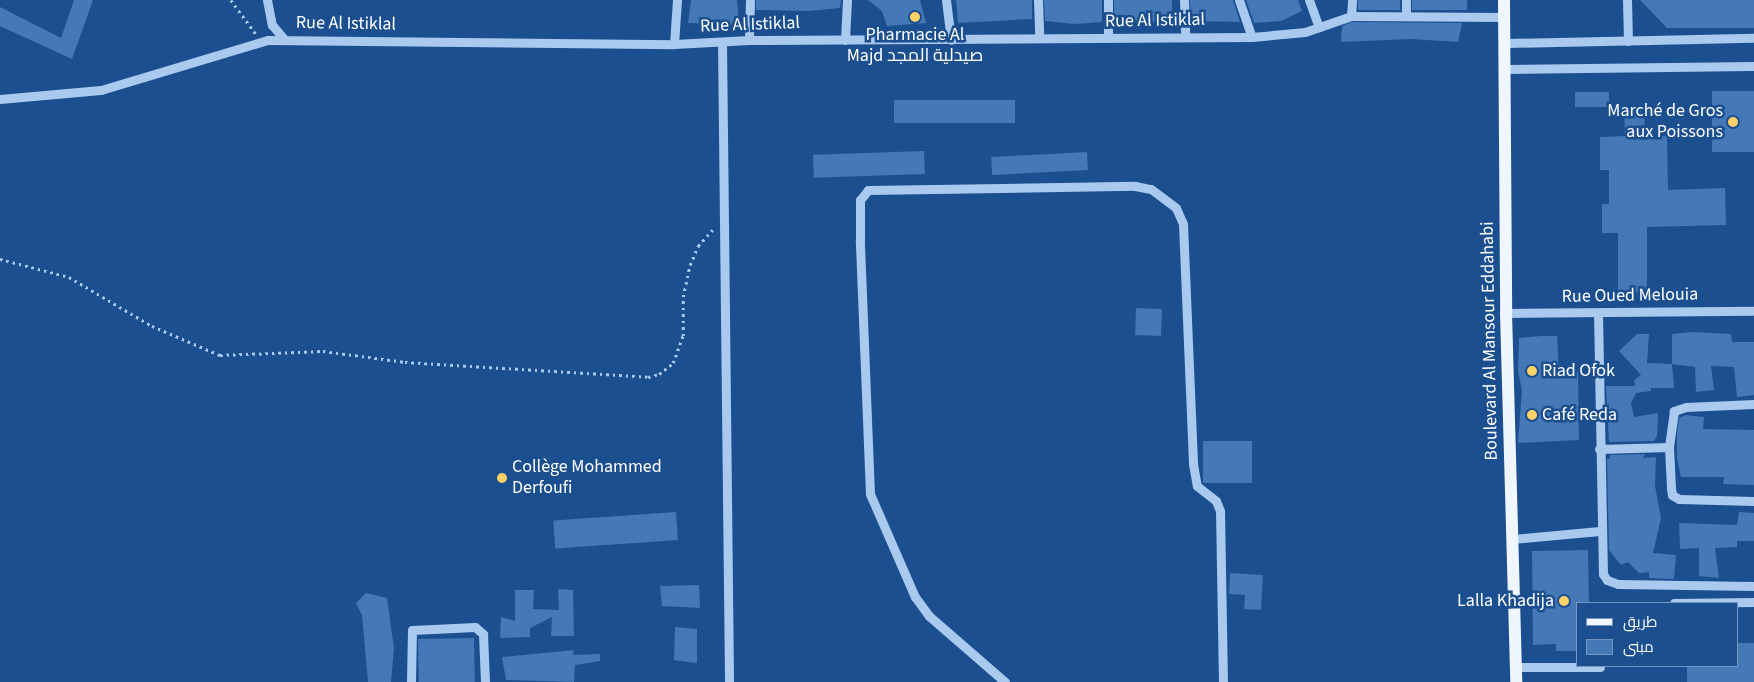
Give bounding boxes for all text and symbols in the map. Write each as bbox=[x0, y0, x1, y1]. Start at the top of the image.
street label: Rue Al Istiklal bbox=[1105, 9, 1205, 33]
marker: Pharmacie Al Majd صيدلية المجد bbox=[909, 11, 921, 23]
street label: Rue Al Istiklal bbox=[296, 12, 396, 36]
street label: Rue Al Istiklal bbox=[700, 12, 800, 38]
place label: Pharmacie Al Majd صيدلية المجد bbox=[847, 25, 983, 68]
place label: Marché de Gros aux Poissons bbox=[1607, 101, 1723, 144]
marker: Marché de Gros aux Poissons bbox=[1727, 116, 1739, 128]
street label: Boulevard Al Mansour Eddahabi bbox=[1477, 221, 1503, 461]
street label: Rue Oued Melouia bbox=[1562, 284, 1698, 308]
place label: Riad Ofok bbox=[1542, 360, 1615, 382]
marker: Riad Ofok bbox=[1526, 365, 1538, 377]
place label: Café Reda bbox=[1542, 404, 1617, 426]
marker: Café Reda bbox=[1526, 409, 1538, 421]
place label: Collège Mohammed Derfoufi bbox=[512, 457, 662, 499]
marker: Collège Mohammed Derfoufi bbox=[496, 472, 508, 484]
place label: Lalla Khadija bbox=[1457, 590, 1554, 612]
marker: Lalla Khadija bbox=[1558, 595, 1570, 607]
legend bbox=[1576, 602, 1739, 667]
text: طريق bbox=[1623, 612, 1657, 633]
text: مبنى bbox=[1623, 637, 1654, 658]

